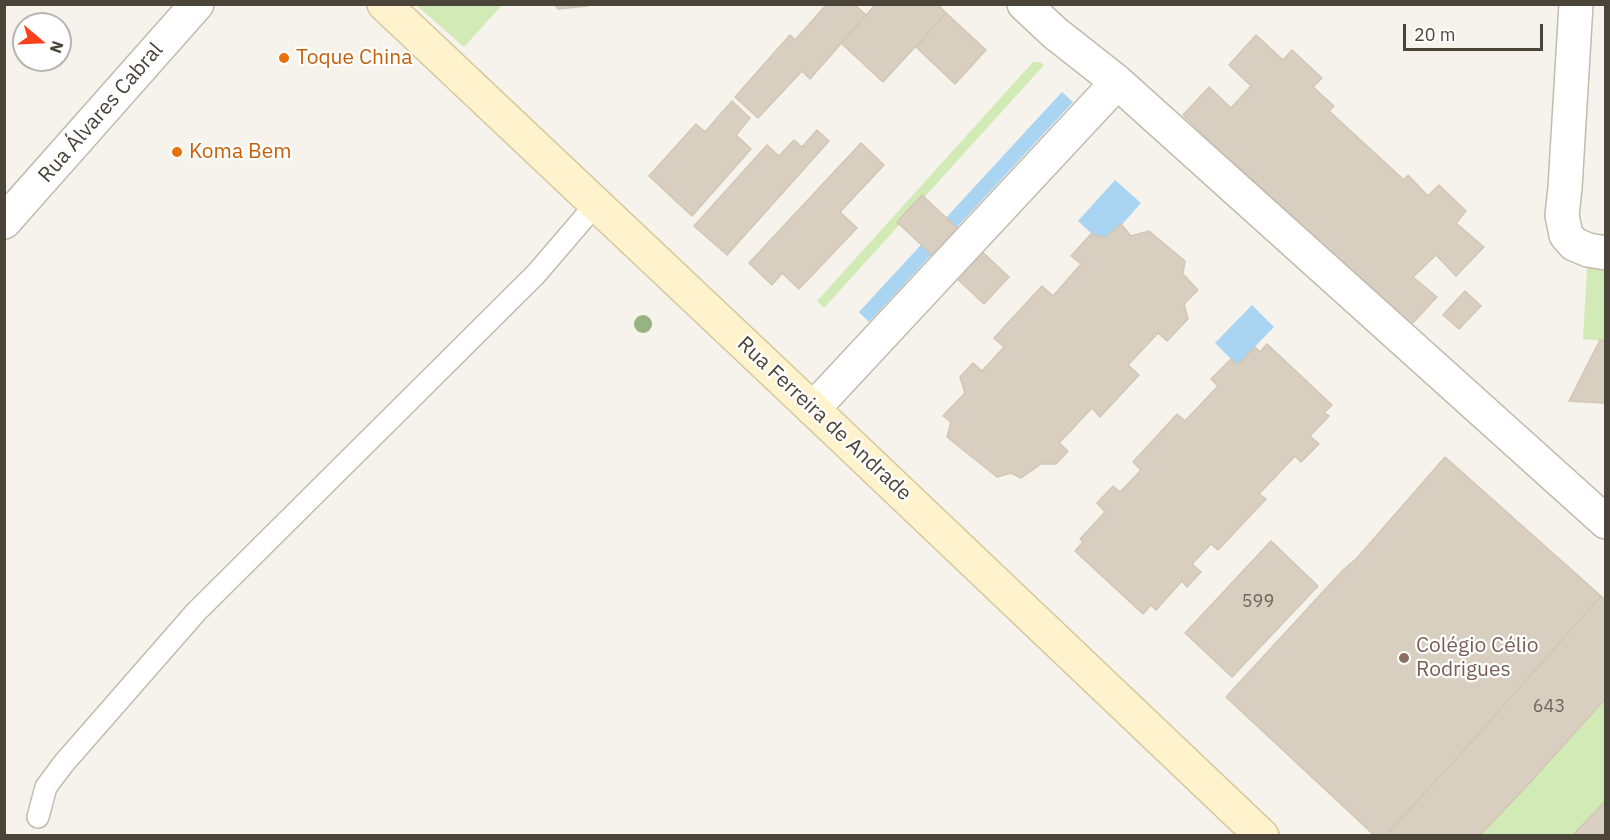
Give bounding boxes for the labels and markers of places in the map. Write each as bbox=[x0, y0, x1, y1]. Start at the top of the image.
place label: Toque China bbox=[296, 45, 412, 71]
marker: Toque China bbox=[277, 51, 291, 65]
place label: Koma Bem bbox=[189, 139, 292, 165]
marker: Koma Bem bbox=[170, 145, 184, 159]
place label: Colégio Célio Rodrigues bbox=[1416, 633, 1538, 683]
marker: Colégio Célio Rodrigues bbox=[1397, 651, 1411, 665]

